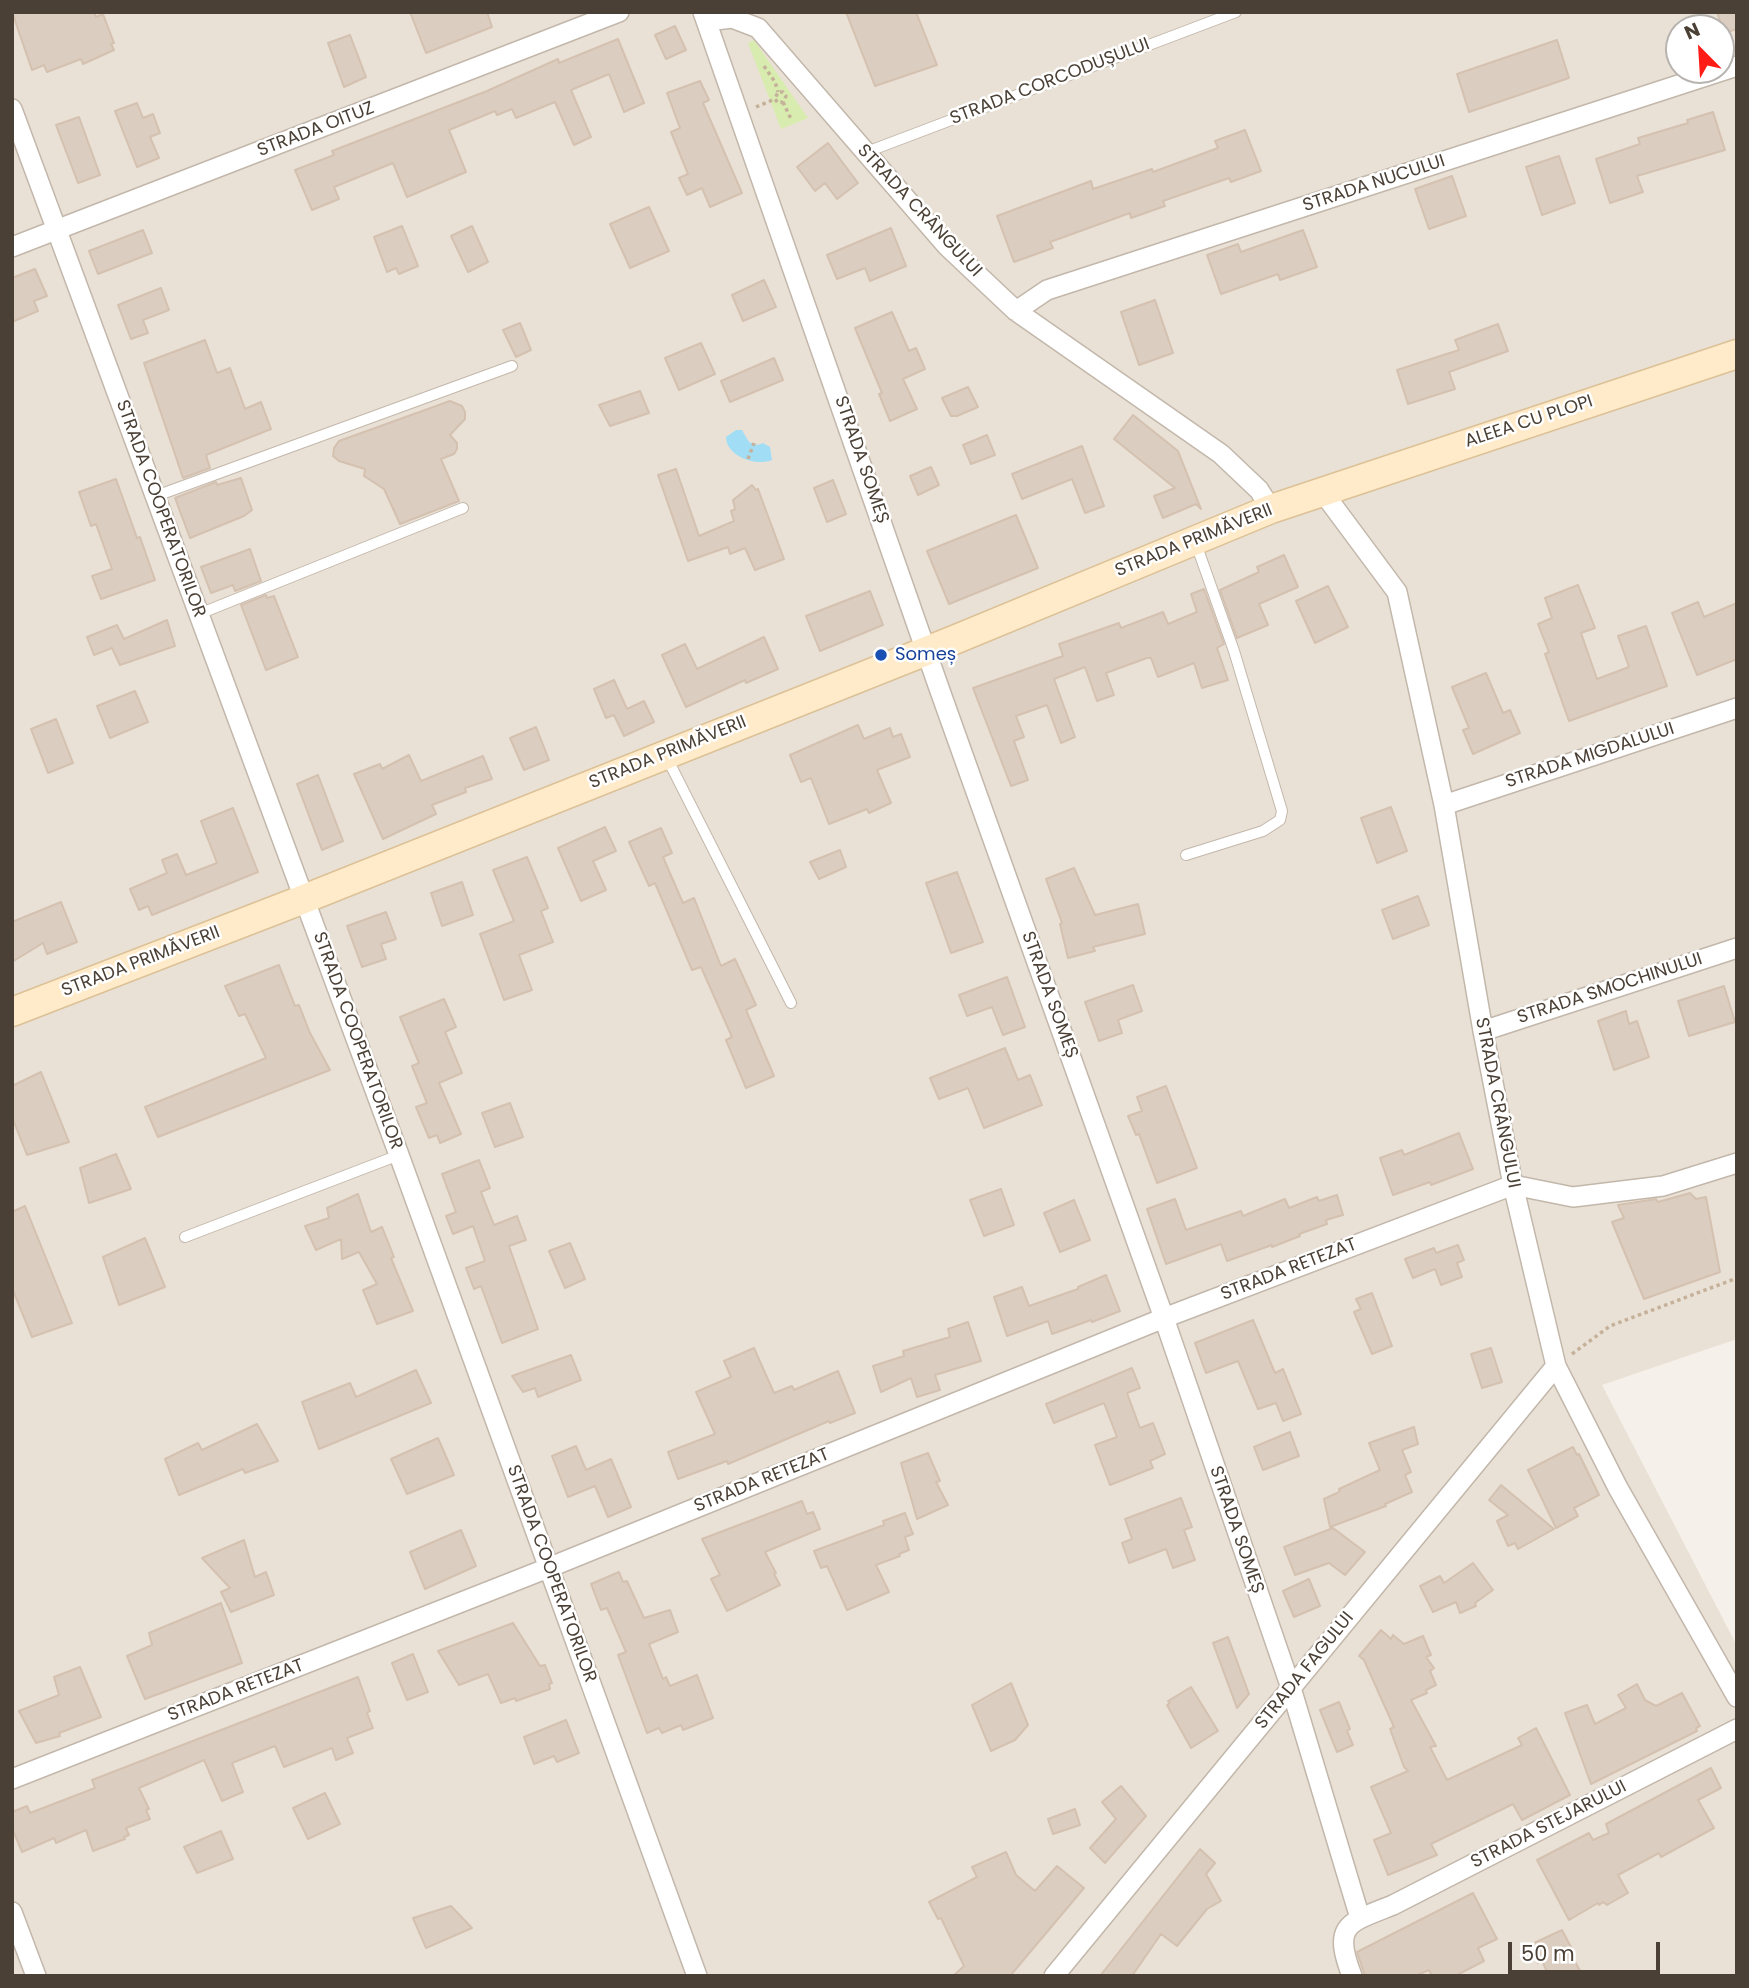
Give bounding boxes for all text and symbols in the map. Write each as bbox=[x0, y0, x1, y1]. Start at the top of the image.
north arrow bbox=[1665, 14, 1735, 84]
text: N bbox=[1680, 16, 1704, 46]
street label: STRADA CORCODUȘULUI bbox=[947, 34, 1153, 130]
street label: STRADA OITUZ bbox=[255, 98, 377, 162]
street label: STRADA CRÂNGULUI bbox=[852, 140, 986, 282]
street label: STRADA NUCULUI bbox=[1300, 151, 1448, 217]
street label: ALEEA CU PLOPI bbox=[1462, 391, 1596, 453]
street label: STRADA SOMEȘ bbox=[829, 394, 893, 526]
street label: STRADA COOPERATORILOR bbox=[111, 397, 209, 621]
street label: STRADA PRIMĂVERII bbox=[1112, 500, 1276, 582]
place label: Someș bbox=[895, 644, 956, 666]
marker: Someș bbox=[873, 647, 889, 663]
street label: STRADA PRIMĂVERII bbox=[586, 712, 750, 794]
street label: STRADA MIGDALULUI bbox=[1503, 719, 1677, 793]
street label: STRADA PRIMĂVERII bbox=[59, 922, 223, 1002]
street label: STRADA COOPERATORILOR bbox=[308, 929, 406, 1153]
street label: STRADA SOMEȘ bbox=[1016, 929, 1082, 1061]
street label: STRADA SMOCHINULUI bbox=[1515, 949, 1705, 1029]
street label: STRADA CRÂNGULUI bbox=[1470, 1016, 1524, 1190]
street label: STRADA RETEZAT bbox=[1218, 1234, 1360, 1306]
street label: STRADA RETEZAT bbox=[691, 1444, 833, 1518]
street label: STRADA COOPERATORILOR bbox=[502, 1462, 600, 1686]
street label: STRADA SOMEȘ bbox=[1204, 1464, 1268, 1596]
street label: STRADA FAGULUI bbox=[1251, 1608, 1359, 1734]
street label: STRADA RETEZAT bbox=[165, 1655, 307, 1727]
street label: STRADA STEJARULUI bbox=[1468, 1776, 1630, 1874]
scale bar bbox=[1511, 1928, 1663, 1972]
text: 50 m bbox=[1521, 1939, 1575, 1968]

